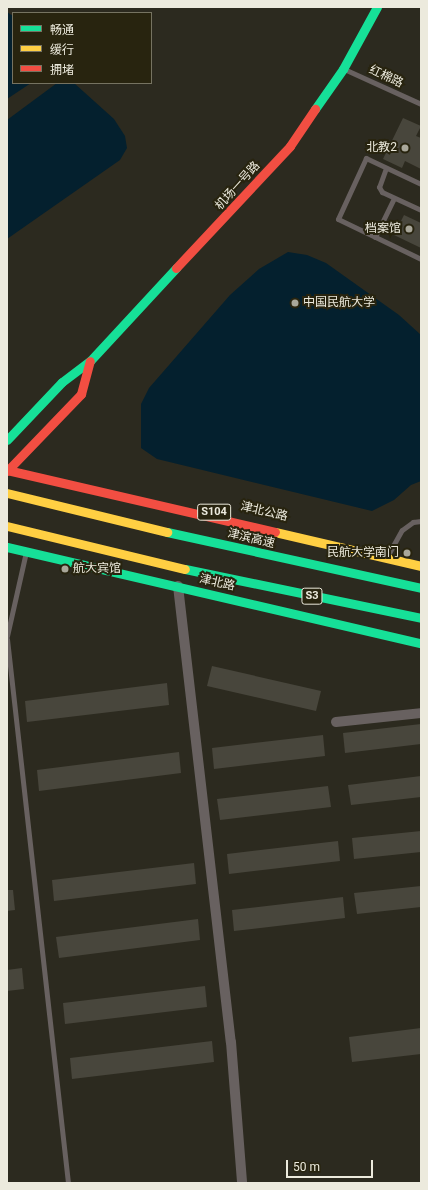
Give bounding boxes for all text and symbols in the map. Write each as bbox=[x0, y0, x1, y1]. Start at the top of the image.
legend bbox=[12, 12, 152, 84]
text: 畅通 bbox=[50, 23, 74, 37]
text: 缓行 bbox=[50, 43, 74, 57]
text: 拥堵 bbox=[50, 63, 74, 77]
street label: 红棉路 bbox=[367, 63, 405, 91]
place label: 北教2 bbox=[366, 141, 397, 155]
marker: 北教2 bbox=[400, 143, 410, 153]
street label: 机场一号路 bbox=[213, 159, 263, 213]
place label: 档案馆 bbox=[365, 222, 401, 236]
marker: 档案馆 bbox=[404, 224, 414, 234]
place label: 中国民航大学 bbox=[303, 296, 375, 310]
marker: 中国民航大学 bbox=[290, 298, 300, 308]
street label: 津北公路 bbox=[239, 500, 289, 524]
road number: S104 bbox=[197, 503, 231, 521]
street label: 津滨高速 bbox=[226, 527, 276, 551]
place label: 民航大学南门 bbox=[327, 546, 399, 560]
marker: 民航大学南门 bbox=[402, 548, 412, 558]
place label: 航大宾馆 bbox=[73, 562, 121, 576]
marker: 航大宾馆 bbox=[60, 564, 70, 574]
street label: 津北路 bbox=[198, 572, 236, 594]
road number: S3 bbox=[301, 587, 323, 605]
scale bar bbox=[288, 1152, 375, 1178]
text: 50 m bbox=[293, 1160, 320, 1174]

